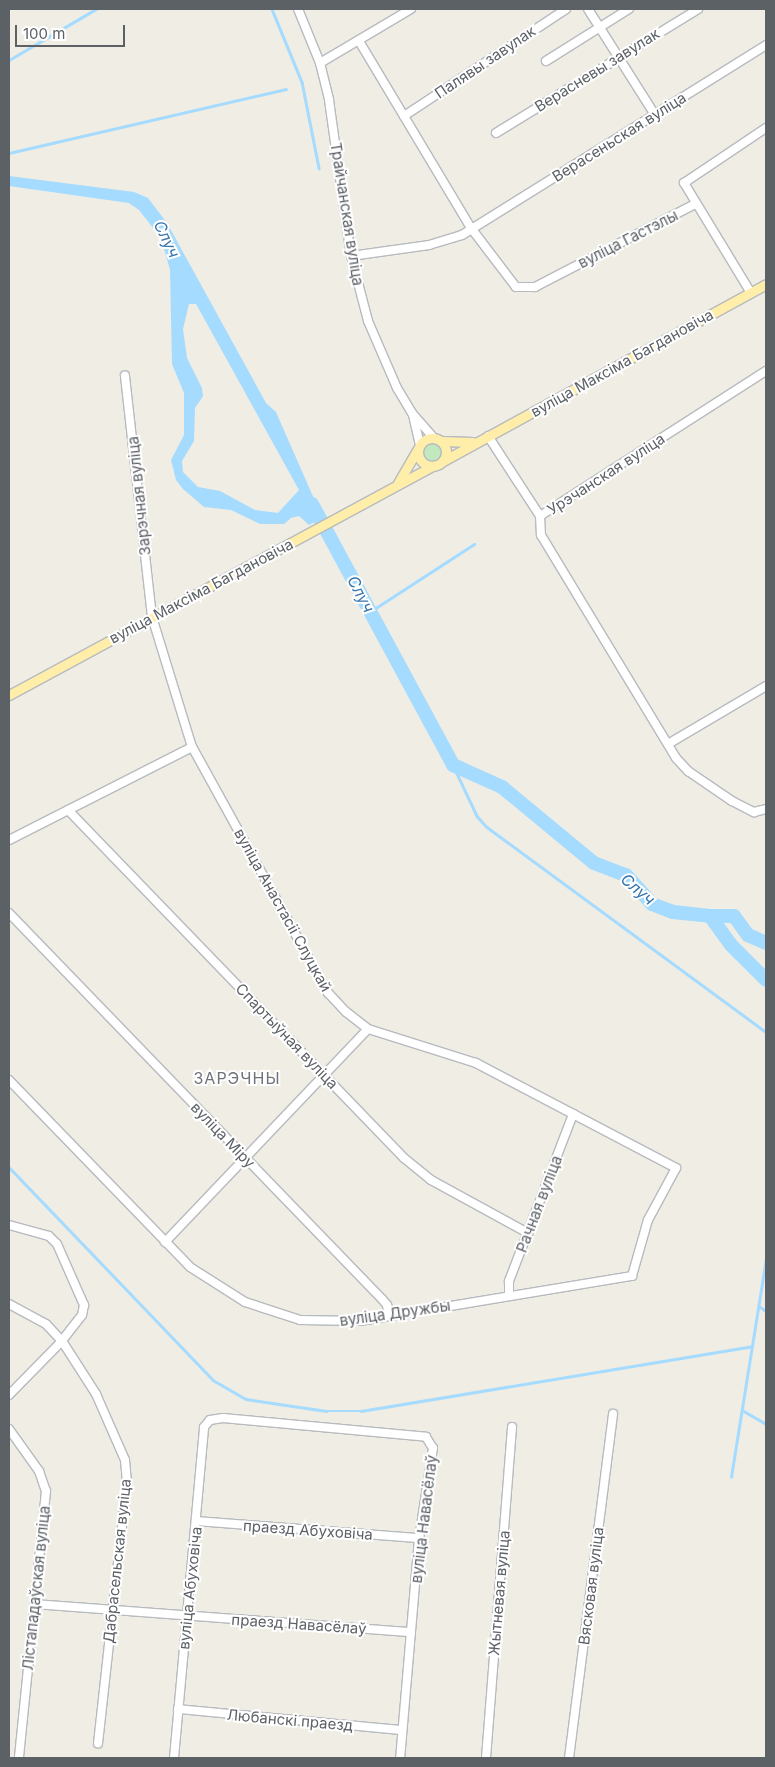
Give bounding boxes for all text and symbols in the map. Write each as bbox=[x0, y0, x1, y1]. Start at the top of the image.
scale bar bbox=[18, 15, 128, 47]
street label: Палявы завулак bbox=[431, 22, 539, 102]
text: 100 m bbox=[23, 24, 65, 43]
street label: Верасневы завулак bbox=[531, 24, 663, 116]
street label: Верасеньская вуліца bbox=[549, 88, 689, 186]
street label: Трайчанская вуліца bbox=[327, 141, 367, 287]
street label: вуліца Гастэлы bbox=[575, 206, 681, 272]
water label: Случ bbox=[150, 217, 184, 261]
street label: вуліца Максіма Багдановіча bbox=[528, 305, 716, 421]
street label: Урэчанская вуліца bbox=[544, 429, 668, 519]
street label: Зарэчная вуліца bbox=[124, 435, 154, 557]
street label: вуліца Максіма Багдановіча bbox=[106, 535, 296, 647]
water label: Случ bbox=[343, 572, 379, 616]
street label: вуліца Анастасіі Слуцкай bbox=[231, 825, 335, 995]
water label: Случ bbox=[617, 869, 659, 909]
street label: Спартыўная вуліца bbox=[232, 979, 342, 1093]
district label: ЗАРЭЧНЫ bbox=[193, 1068, 281, 1088]
street label: вуліца Міру bbox=[187, 1098, 259, 1172]
street label: Рачная вуліца bbox=[512, 1153, 566, 1255]
street label: вуліца Дружбы bbox=[338, 1296, 452, 1330]
street label: вуліца Навасёлаў bbox=[407, 1454, 441, 1584]
street label: Дабрасельская вуліца bbox=[99, 1478, 135, 1644]
street label: Лістападаўская вуліца bbox=[18, 1505, 54, 1671]
street label: праезд Абуховіча bbox=[242, 1516, 374, 1544]
street label: вуліца Абуховіча bbox=[175, 1526, 205, 1650]
street label: Вясковая вуліца bbox=[575, 1526, 607, 1646]
street label: Жытневая вуліца bbox=[485, 1530, 513, 1656]
street label: праезд Навасёлаў bbox=[231, 1610, 367, 1638]
street label: Любанскі праезд bbox=[226, 1706, 354, 1734]

